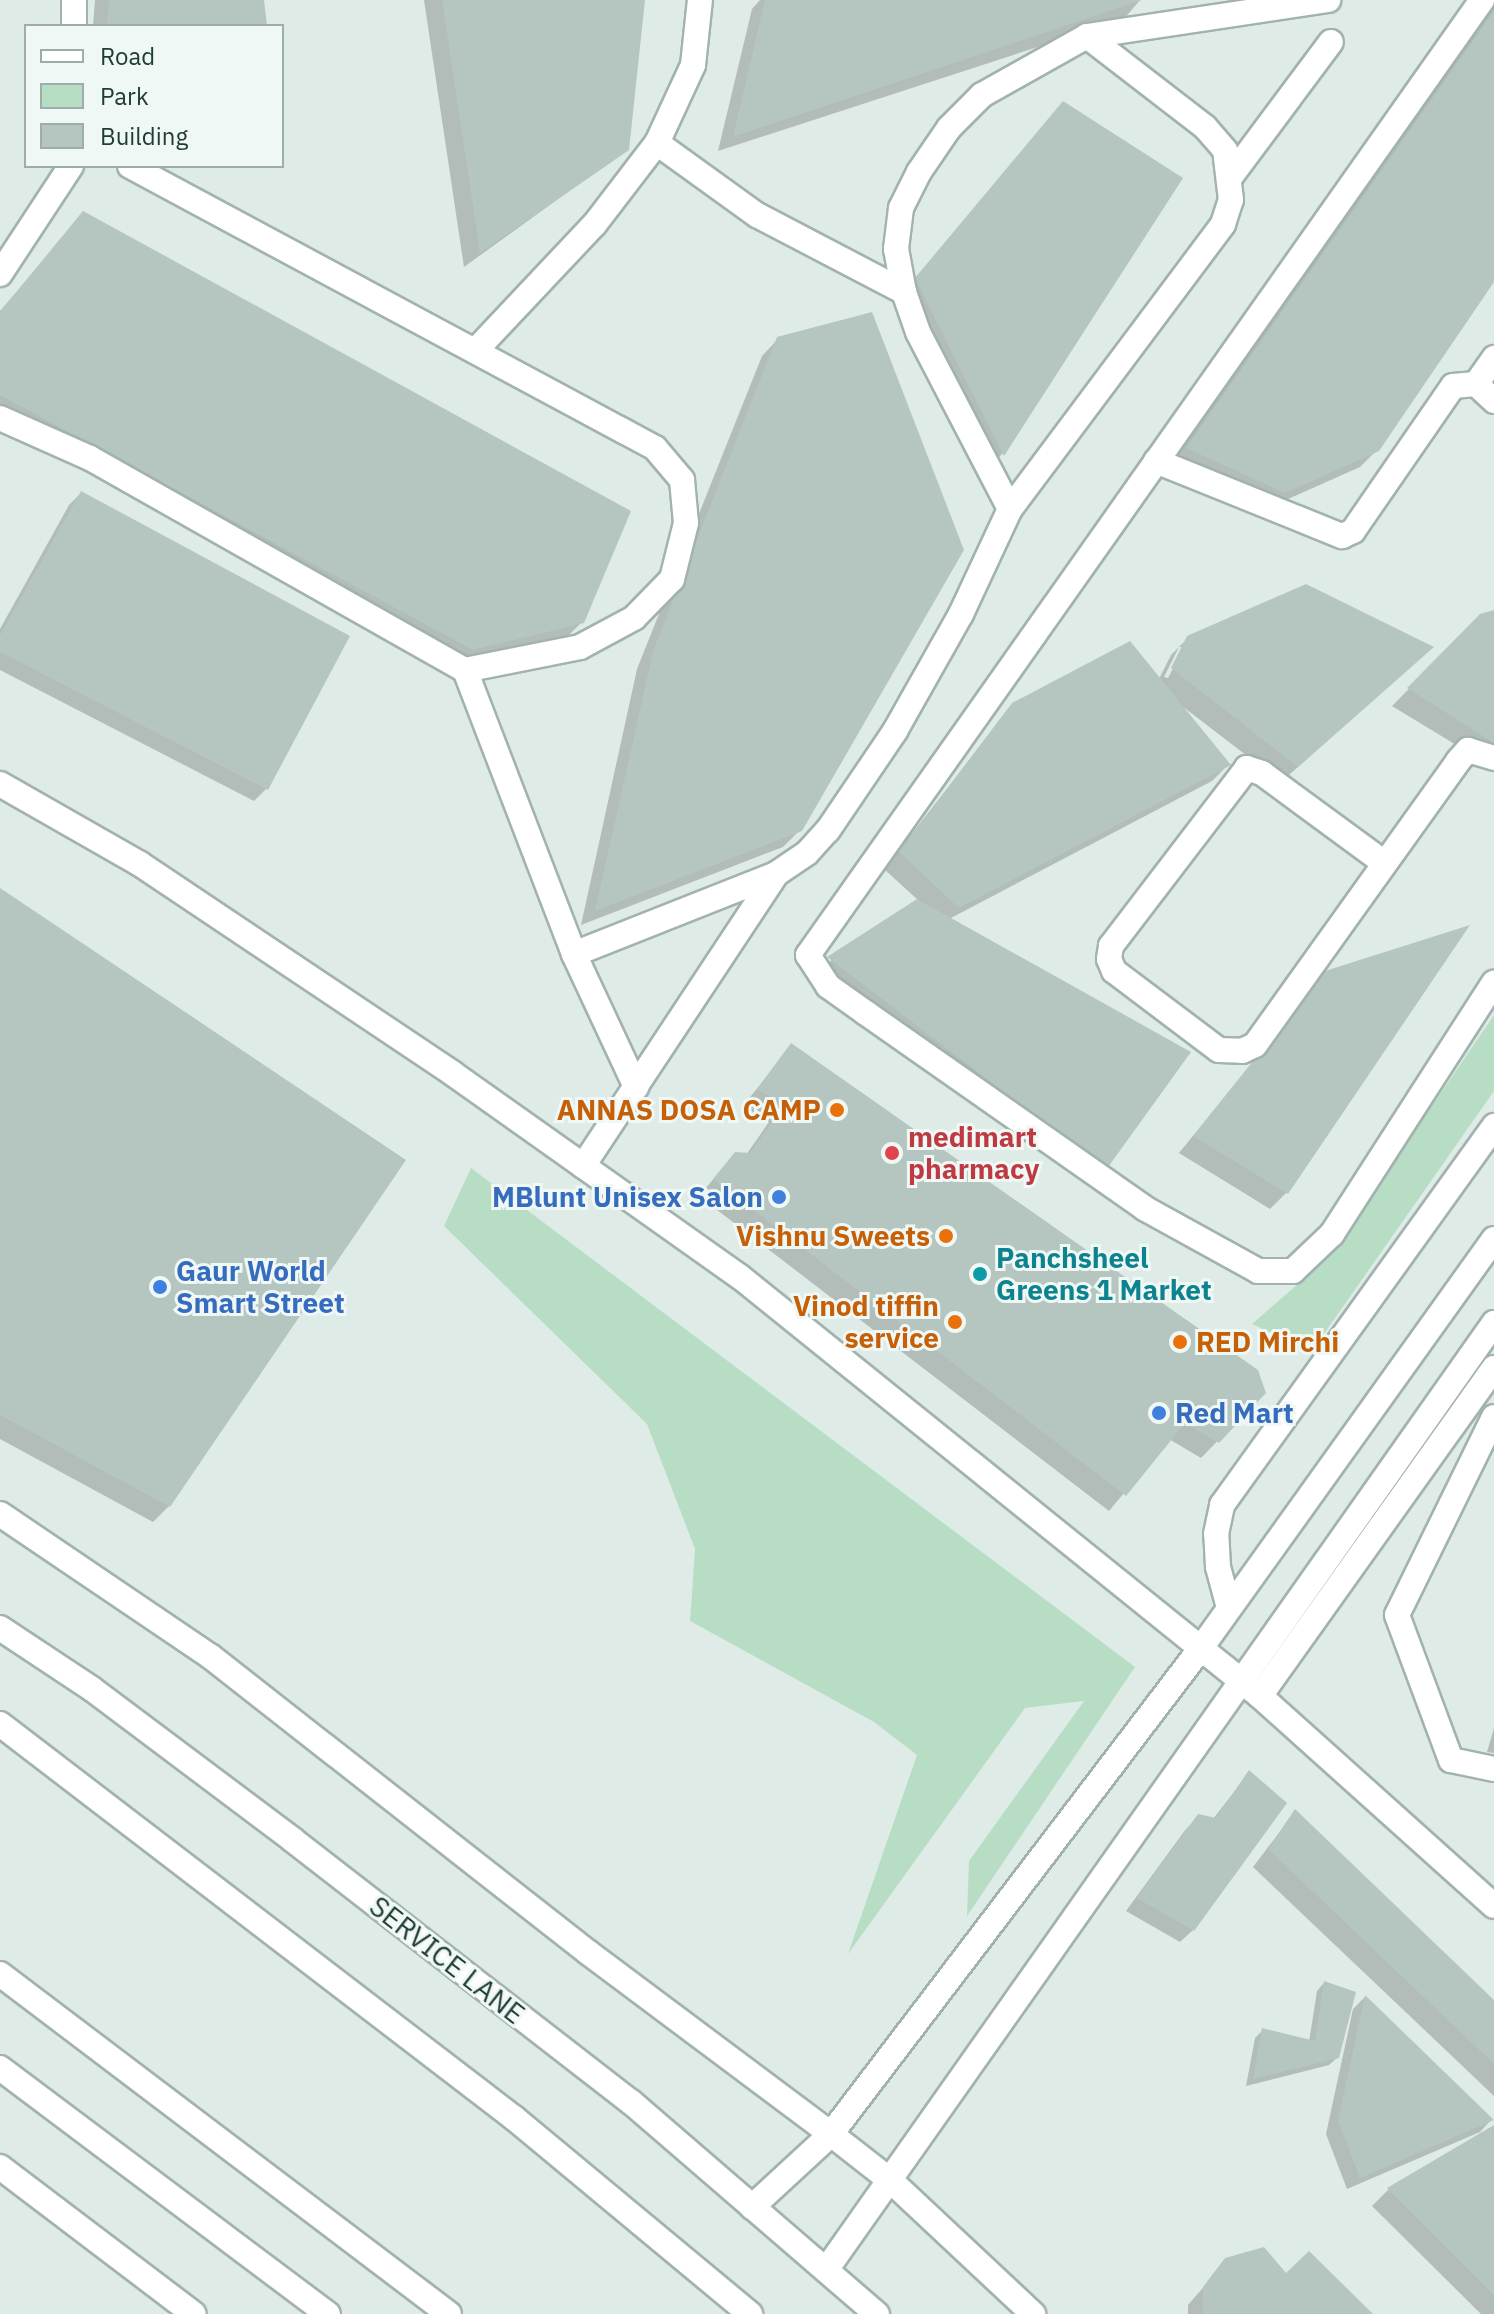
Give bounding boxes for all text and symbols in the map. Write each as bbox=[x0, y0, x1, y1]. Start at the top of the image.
legend bbox=[24, 24, 284, 168]
text: Road bbox=[100, 40, 155, 72]
text: Park bbox=[100, 80, 149, 112]
text: Building bbox=[100, 120, 188, 152]
place label: ANNAS DOSA CAMP bbox=[557, 1093, 821, 1127]
marker: ANNAS DOSA CAMP bbox=[828, 1101, 846, 1119]
place label: medimart pharmacy bbox=[908, 1120, 1039, 1186]
marker: medimart pharmacy bbox=[883, 1144, 901, 1162]
place label: MBlunt Unisex Salon bbox=[492, 1180, 763, 1214]
marker: MBlunt Unisex Salon bbox=[770, 1188, 788, 1206]
place label: Vishnu Sweets bbox=[736, 1219, 930, 1253]
marker: Vishnu Sweets bbox=[937, 1227, 955, 1245]
place label: Panchsheel Greens 1 Market bbox=[996, 1241, 1212, 1307]
place label: Gaur World Smart Street bbox=[176, 1254, 345, 1320]
marker: Panchsheel Greens 1 Market bbox=[971, 1265, 989, 1283]
marker: Gaur World Smart Street bbox=[151, 1278, 169, 1296]
place label: Vinod tiffin service bbox=[793, 1289, 939, 1355]
marker: Vinod tiffin service bbox=[946, 1313, 964, 1331]
place label: RED Mirchi bbox=[1196, 1325, 1339, 1359]
marker: RED Mirchi bbox=[1171, 1333, 1189, 1351]
place label: Red Mart bbox=[1175, 1396, 1294, 1430]
marker: Red Mart bbox=[1150, 1404, 1168, 1422]
street label: SERVICE LANE bbox=[363, 1889, 531, 2031]

